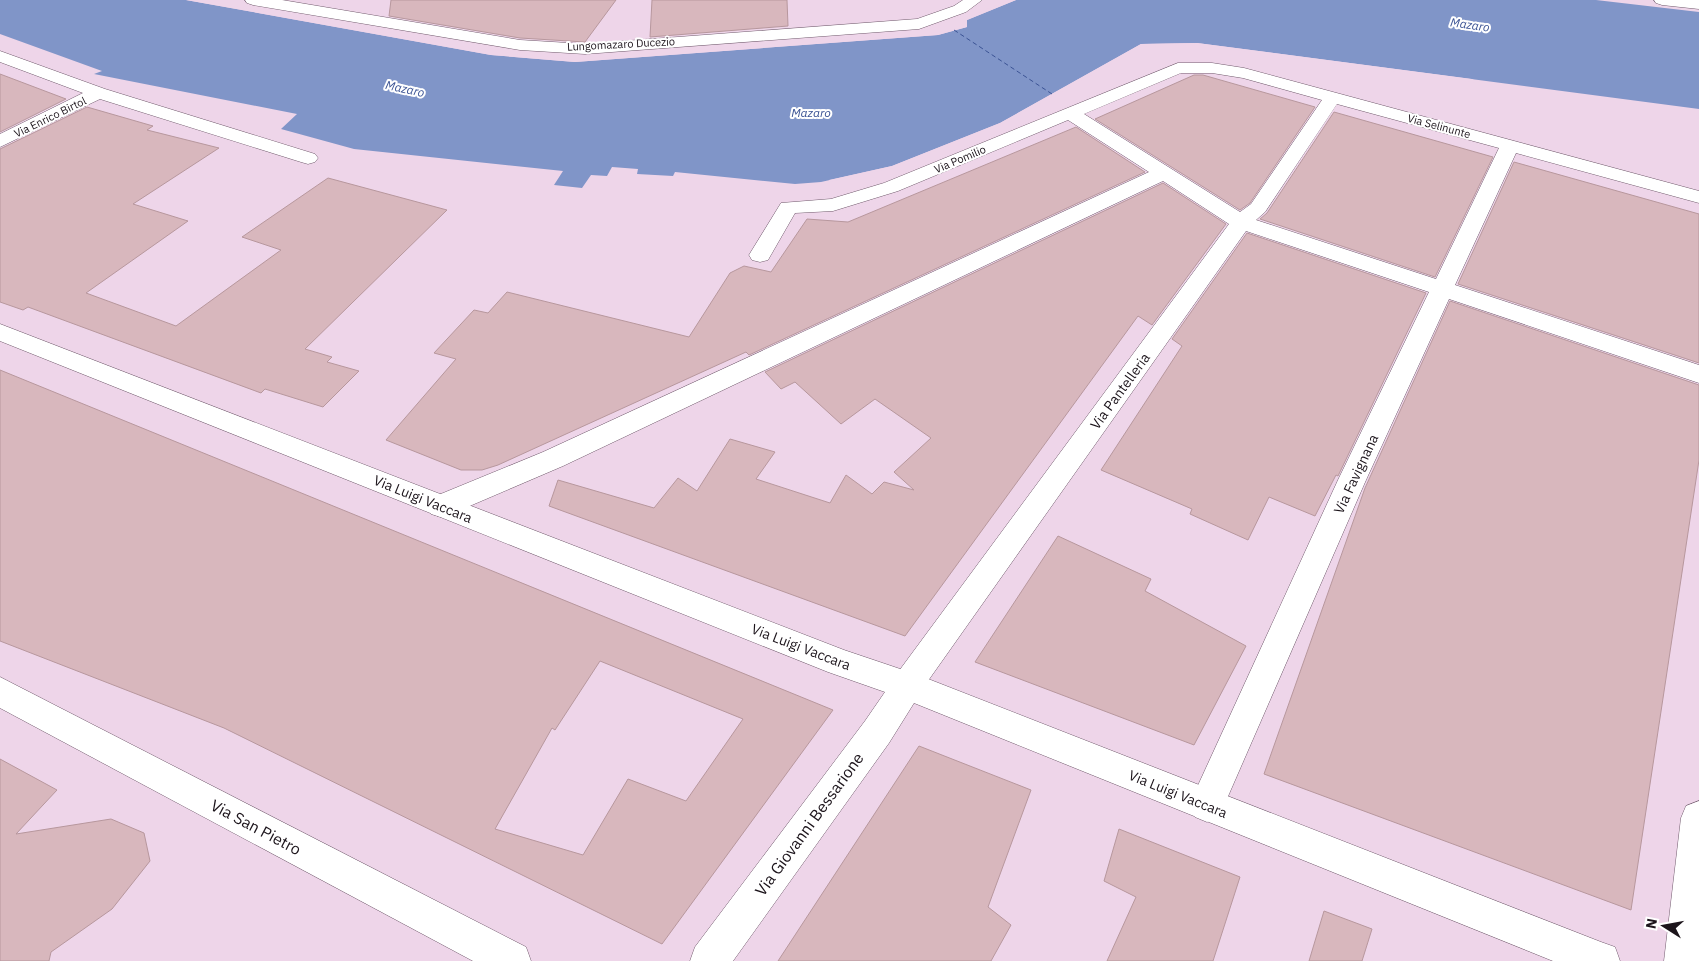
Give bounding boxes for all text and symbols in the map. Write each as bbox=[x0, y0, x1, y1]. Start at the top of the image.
water label: Mazaro bbox=[1449, 14, 1491, 35]
street label: Lungomazaro Ducezio bbox=[567, 34, 675, 54]
water label: Mazaro bbox=[384, 77, 426, 100]
street label: Via Enrico Birtol bbox=[12, 93, 88, 141]
water label: Mazaro bbox=[791, 105, 831, 120]
street label: Via Selinunte bbox=[1406, 111, 1472, 141]
street label: Via Pomilio bbox=[932, 142, 988, 176]
street label: Via Pantelleria bbox=[1086, 349, 1154, 433]
street label: Via Favignana bbox=[1330, 431, 1383, 517]
street label: Via Luigi Vaccara bbox=[371, 471, 476, 527]
street label: Via Luigi Vaccara bbox=[749, 620, 854, 674]
street label: Via Giovanni Bessarione bbox=[750, 748, 868, 900]
street label: Via Luigi Vaccara bbox=[1126, 766, 1231, 822]
street label: Via San Pietro bbox=[207, 795, 305, 859]
north arrow bbox=[1639, 901, 1689, 951]
text: N bbox=[1641, 917, 1661, 930]

